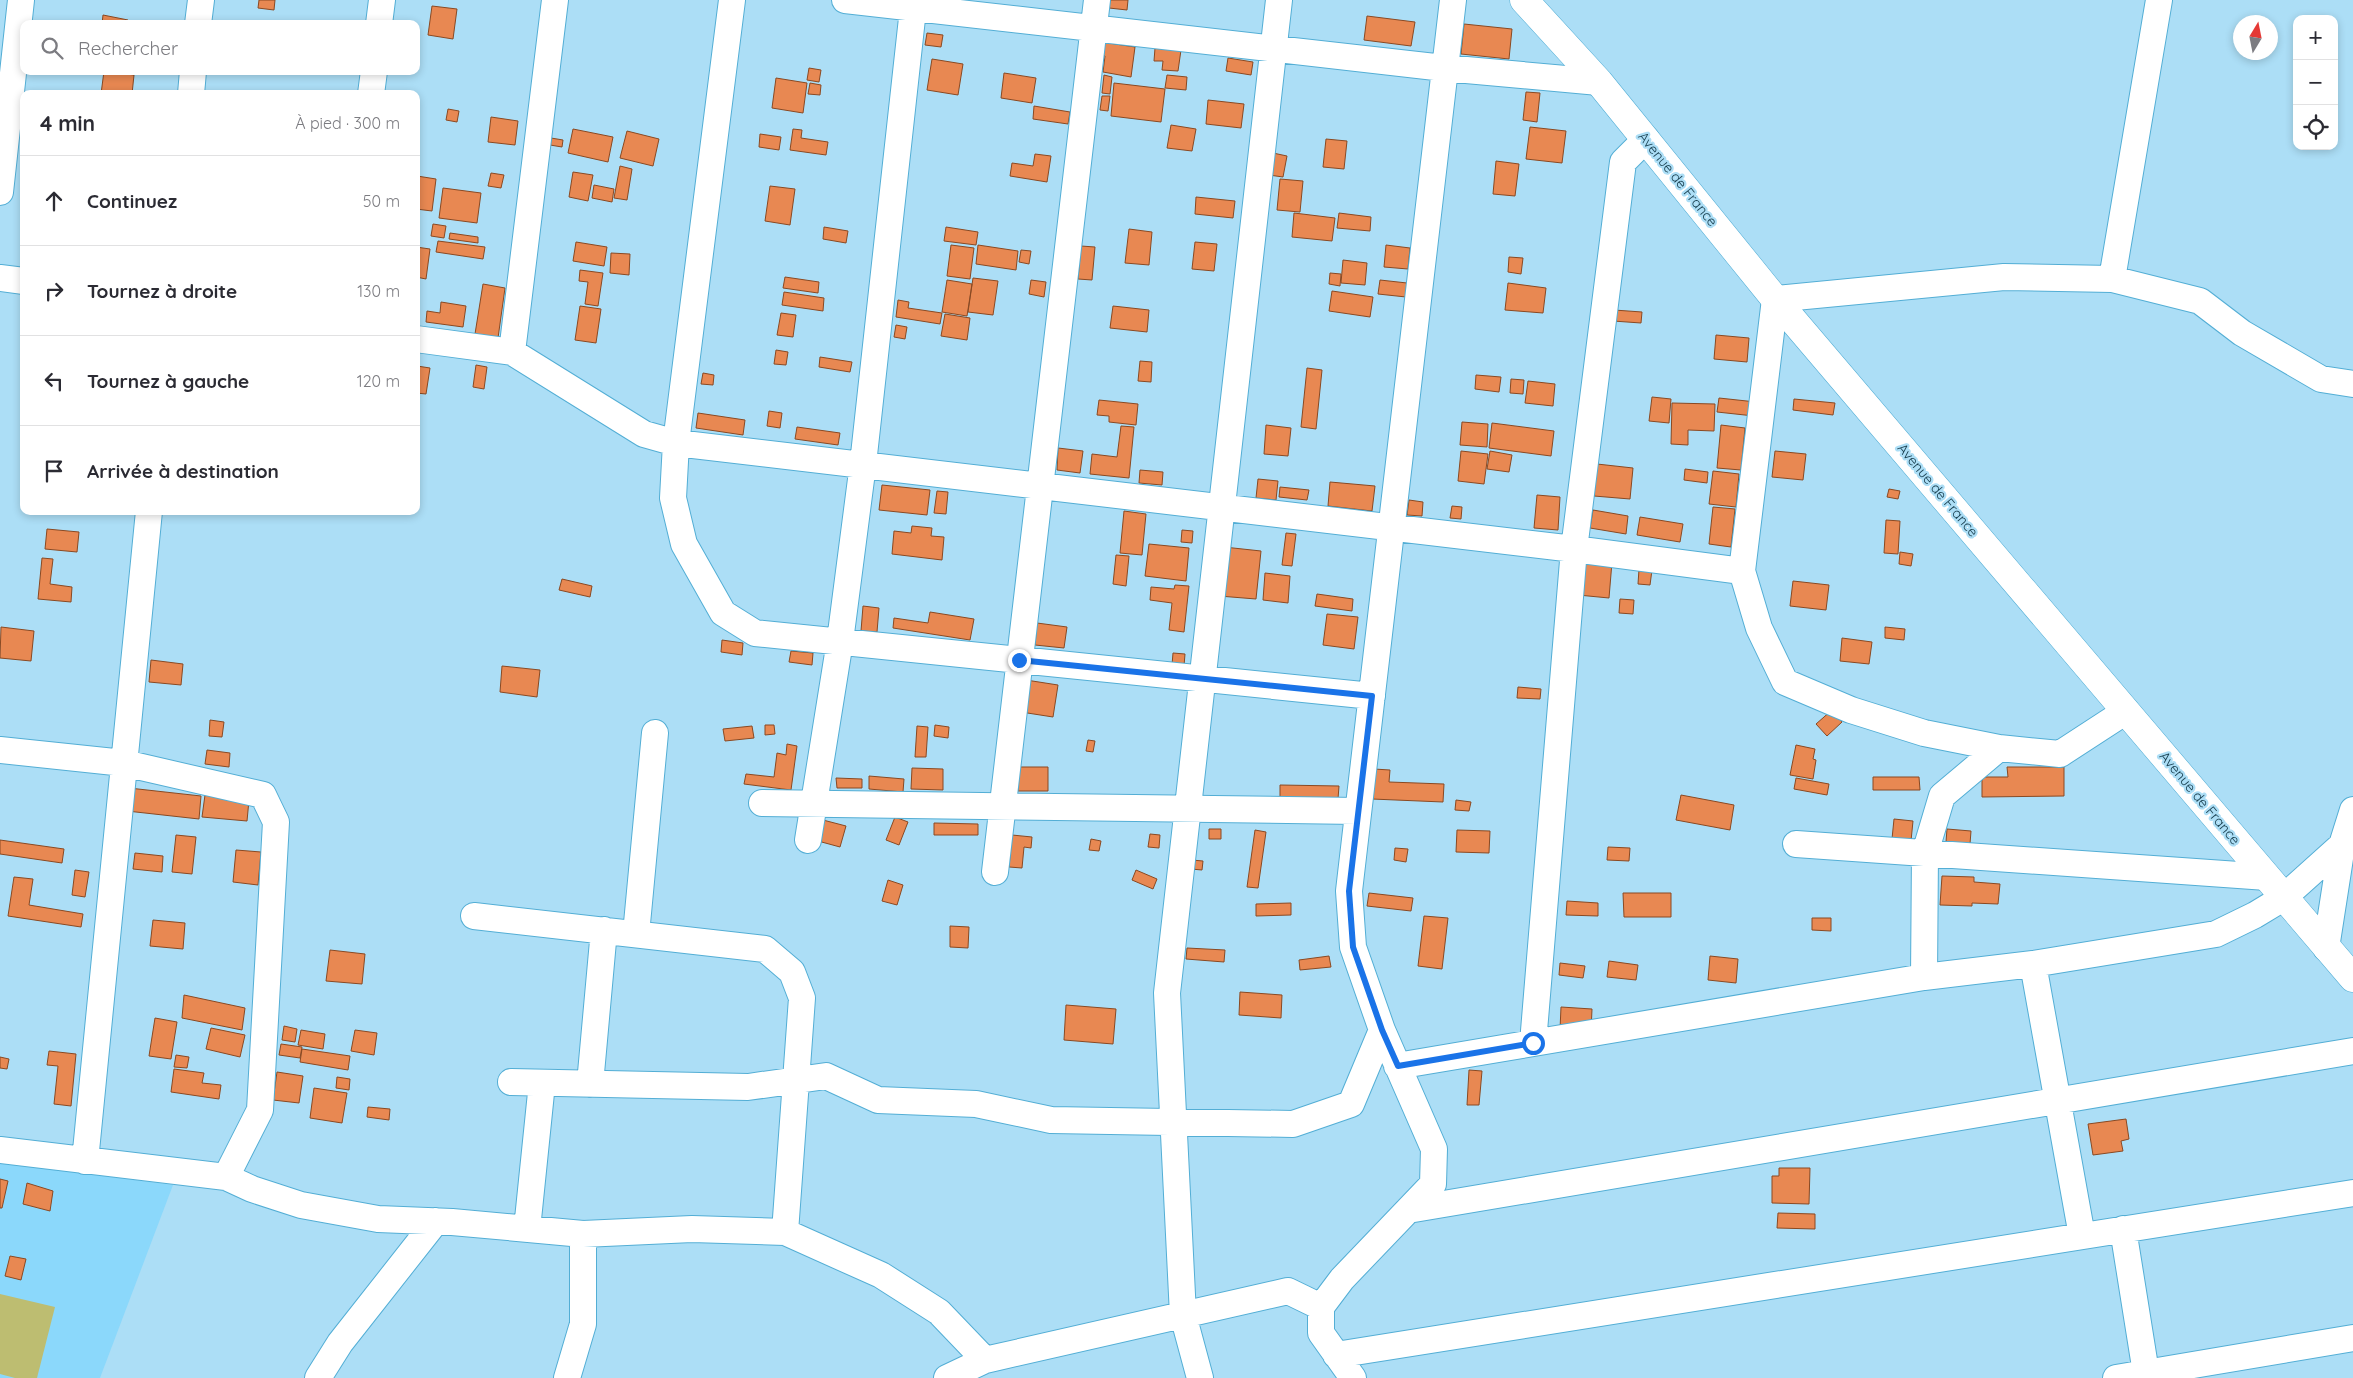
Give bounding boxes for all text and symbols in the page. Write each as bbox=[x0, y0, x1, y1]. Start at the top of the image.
north arrow bbox=[2233, 15, 2278, 60]
map controls bbox=[2293, 15, 2338, 150]
button: + bbox=[2293, 15, 2338, 60]
search box bbox=[20, 20, 420, 75]
icon: search bbox=[38, 34, 66, 62]
text: Rechercher bbox=[78, 36, 178, 60]
button: − bbox=[2293, 60, 2338, 105]
button: locate bbox=[2293, 105, 2338, 150]
text: 4 min bbox=[40, 110, 95, 136]
text: À pied · 300 m bbox=[295, 113, 400, 133]
street label: Avenue de France bbox=[1634, 128, 1722, 230]
icon: ahead bbox=[40, 187, 68, 215]
text: Continuez bbox=[87, 189, 177, 213]
text: 50 m bbox=[363, 191, 400, 211]
icon: right bbox=[40, 277, 68, 305]
text: Tournez à droite bbox=[87, 279, 237, 303]
text: 130 m bbox=[357, 281, 400, 301]
icon: left bbox=[40, 367, 68, 395]
text: Tournez à gauche bbox=[87, 369, 249, 393]
text: 120 m bbox=[357, 371, 400, 391]
street label: Avenue de France bbox=[1894, 440, 1982, 541]
icon: arrive bbox=[40, 457, 68, 485]
text: Arrivée à destination bbox=[87, 459, 279, 483]
route end bbox=[1008, 649, 1031, 672]
street label: Avenue de France bbox=[2156, 748, 2244, 849]
route start bbox=[1522, 1032, 1545, 1055]

